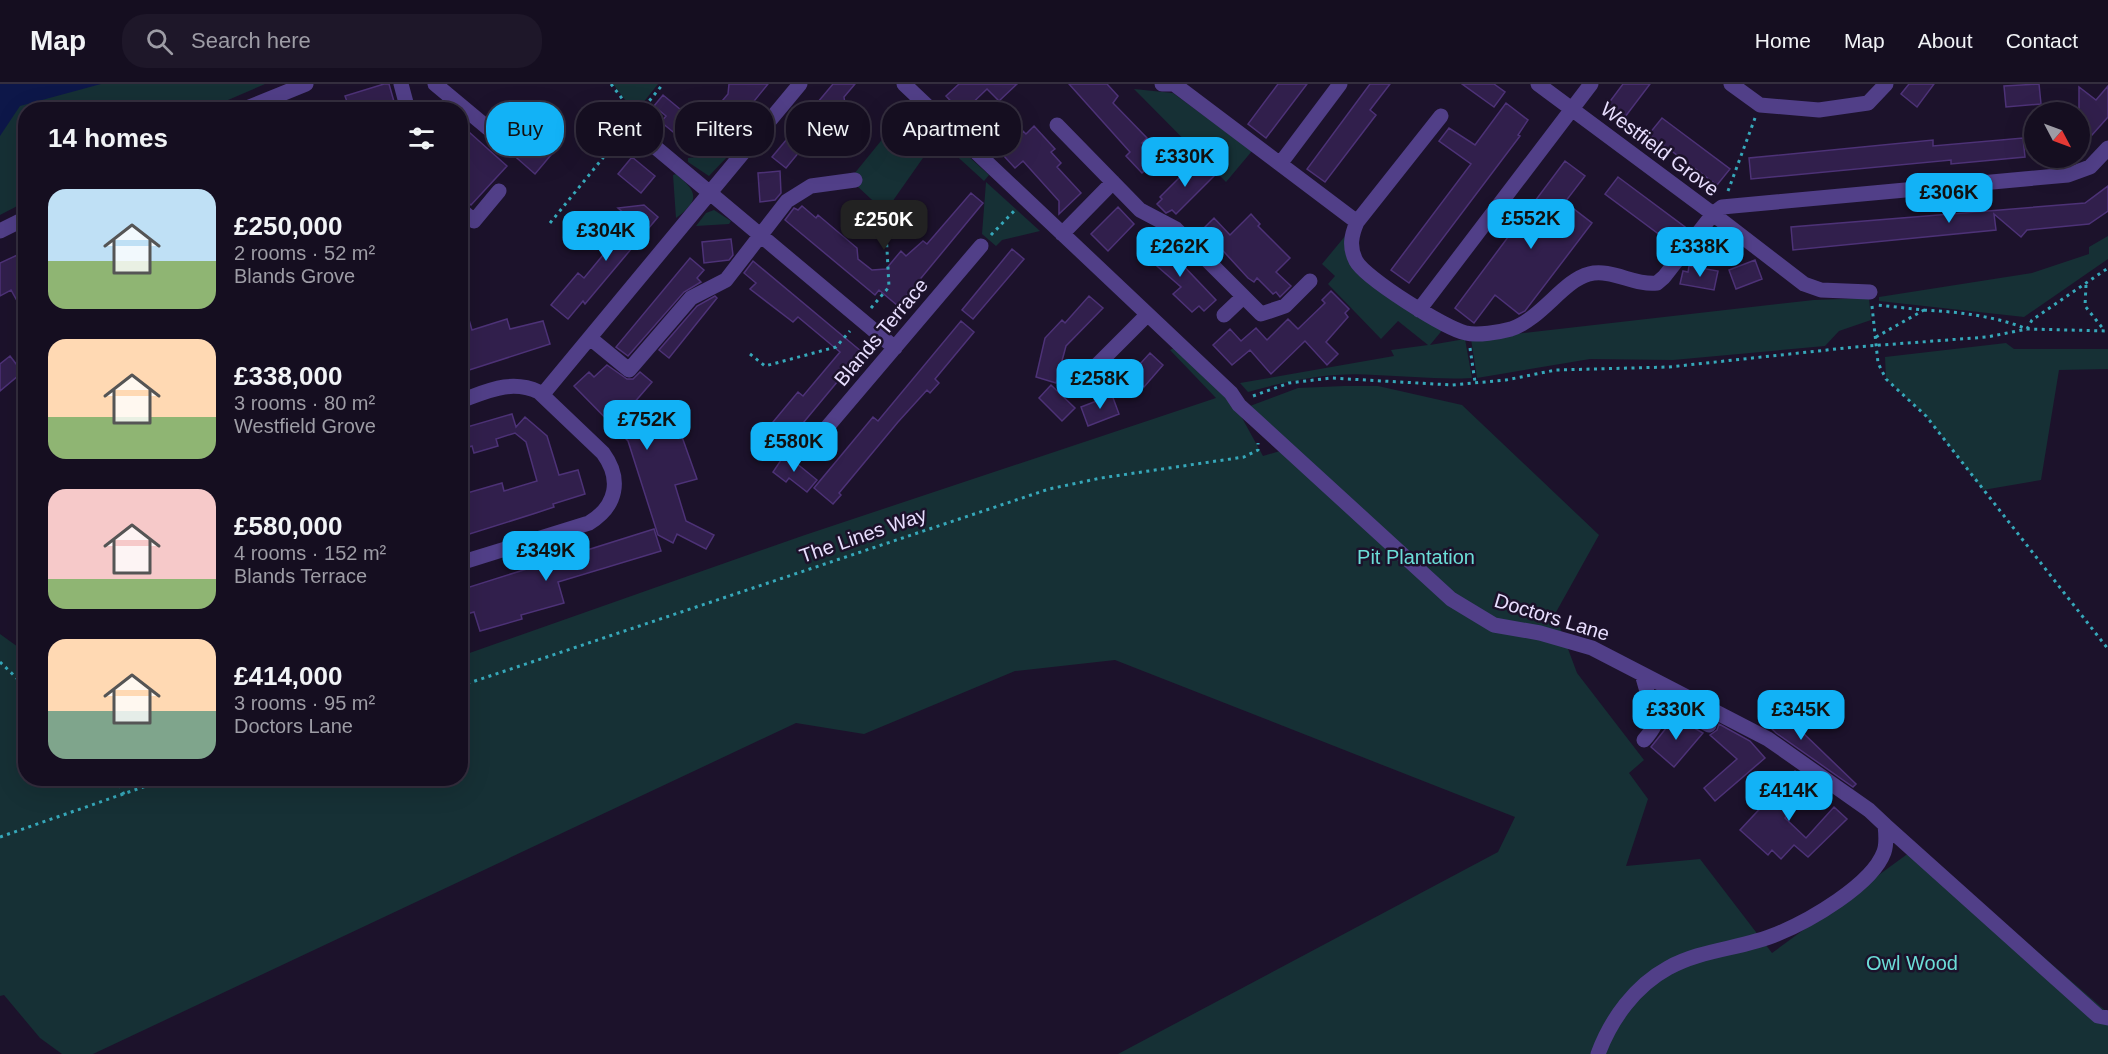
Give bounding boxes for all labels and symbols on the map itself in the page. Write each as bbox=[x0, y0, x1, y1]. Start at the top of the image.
street label: Westfield Grove bbox=[1597, 98, 1723, 200]
north arrow bbox=[2024, 102, 2090, 168]
pin: £330K bbox=[1143, 137, 1227, 188]
pin: £306K bbox=[1907, 173, 1991, 224]
pin: £552K bbox=[1489, 199, 1573, 250]
pin: £250K bbox=[842, 200, 926, 251]
pin: £304K bbox=[564, 211, 648, 262]
pin: £262K bbox=[1138, 227, 1222, 278]
pin: £338K bbox=[1658, 227, 1742, 278]
street label: Blands Terrace bbox=[830, 274, 932, 390]
pin: £258K bbox=[1058, 359, 1142, 410]
pin: £752K bbox=[605, 400, 689, 451]
pin: £580K bbox=[752, 422, 836, 473]
street label: The Lines Way bbox=[797, 503, 929, 567]
pin: £349K bbox=[504, 531, 588, 582]
park label: Pit Plantation bbox=[1357, 546, 1475, 568]
street label: Doctors Lane bbox=[1492, 589, 1612, 645]
pin: £330K bbox=[1634, 690, 1718, 741]
pin: £345K bbox=[1759, 690, 1843, 741]
pin: £414K bbox=[1747, 771, 1831, 822]
park label: Owl Wood bbox=[1866, 952, 1958, 974]

